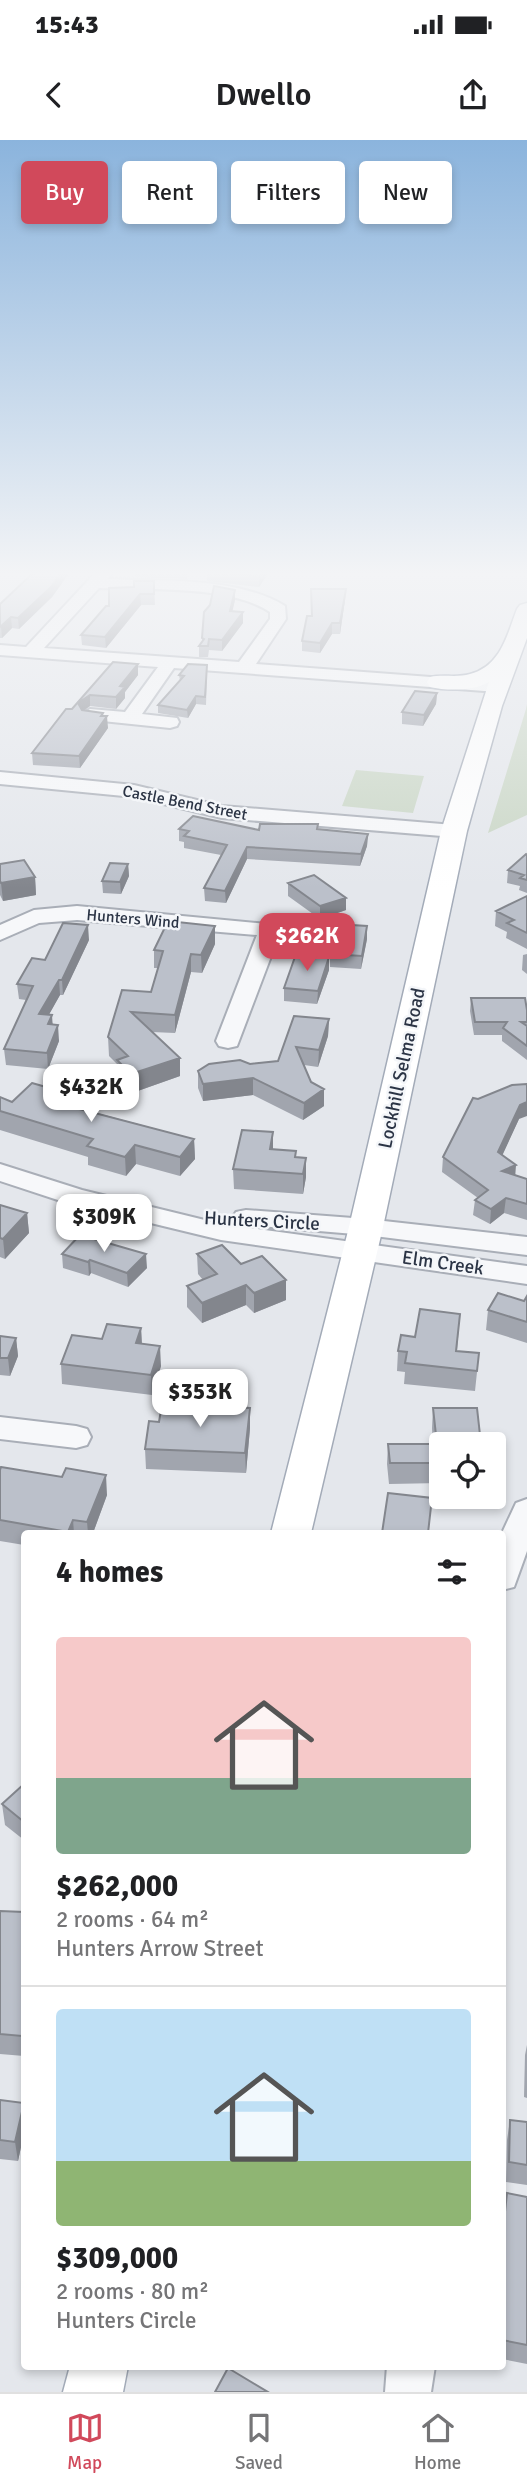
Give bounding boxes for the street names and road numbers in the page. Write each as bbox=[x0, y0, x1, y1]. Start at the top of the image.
street label: Castle Bend Street bbox=[121, 781, 249, 825]
street label: Hunters Wind bbox=[86, 905, 180, 933]
street label: Lockhill Selma Road bbox=[373, 986, 431, 1151]
street label: Hunters Circle bbox=[203, 1206, 321, 1236]
street label: Elm Creek bbox=[400, 1245, 486, 1281]

